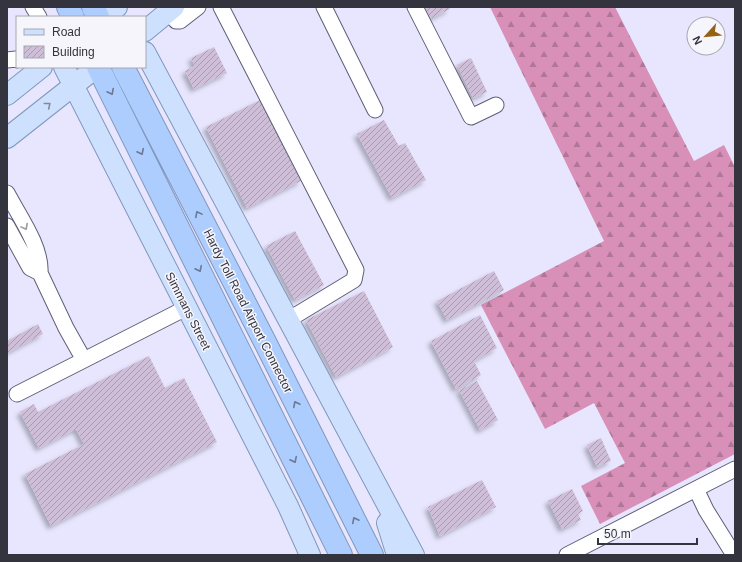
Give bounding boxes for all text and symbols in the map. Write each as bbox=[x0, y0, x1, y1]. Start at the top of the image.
legend bbox=[16, 16, 146, 68]
north arrow bbox=[686, 16, 726, 56]
text: Road bbox=[52, 25, 81, 39]
text: N bbox=[690, 34, 704, 47]
text: Building bbox=[52, 45, 95, 59]
one-way arrow bbox=[106, 88, 114, 95]
one-way arrow bbox=[44, 102, 51, 109]
one-way arrow bbox=[136, 148, 144, 155]
one-way arrow bbox=[196, 211, 203, 218]
one-way arrow bbox=[20, 223, 28, 230]
street label: Hardy Toll Road Airport Connector bbox=[200, 227, 296, 395]
one-way arrow bbox=[194, 264, 202, 272]
street label: Simmans Street bbox=[162, 270, 214, 353]
one-way arrow bbox=[293, 401, 301, 408]
one-way arrow bbox=[289, 456, 297, 464]
one-way arrow bbox=[352, 517, 360, 524]
scale bar bbox=[598, 520, 697, 546]
text: 50 m bbox=[604, 527, 631, 541]

